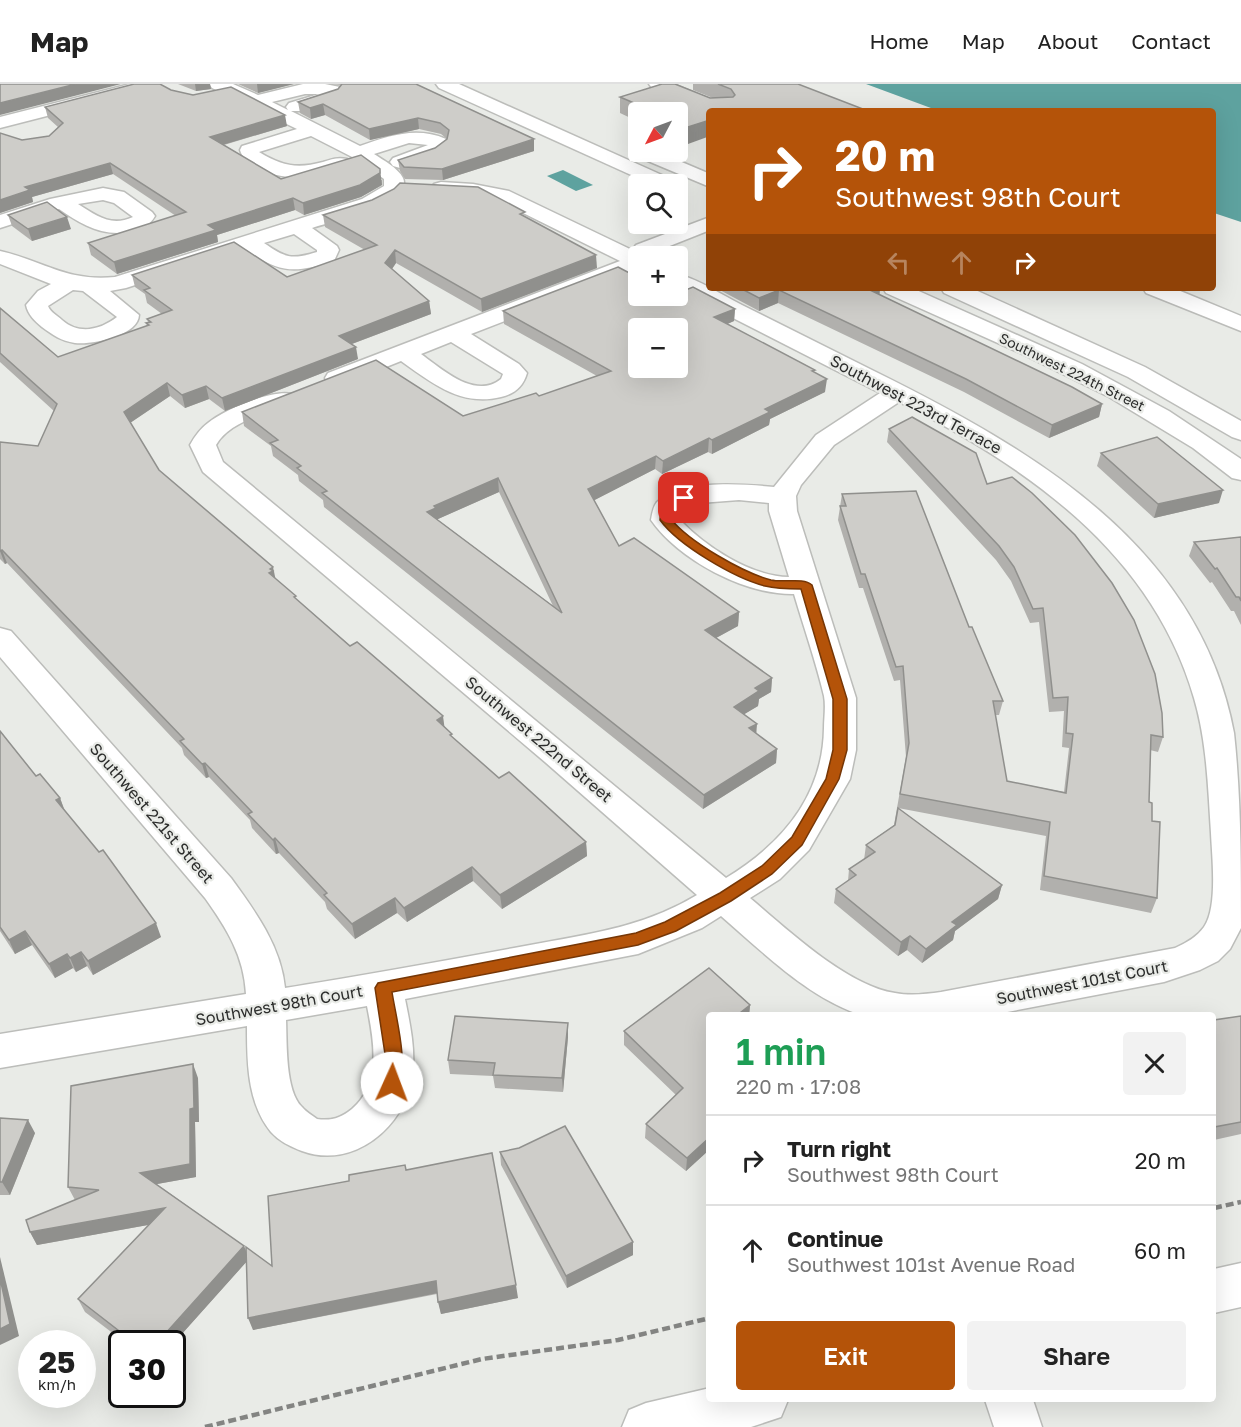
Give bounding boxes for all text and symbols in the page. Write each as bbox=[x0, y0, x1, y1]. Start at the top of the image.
text: Map bbox=[30, 25, 88, 58]
text: Home bbox=[869, 28, 929, 54]
text: Map bbox=[962, 28, 1005, 54]
text: About bbox=[1038, 28, 1098, 54]
text: Contact bbox=[1131, 28, 1211, 54]
north arrow bbox=[628, 102, 688, 162]
map controls bbox=[628, 102, 688, 378]
text: 20 m bbox=[835, 130, 935, 180]
icon: right bbox=[736, 132, 814, 210]
button: search bbox=[628, 174, 688, 234]
text: Southwest 98th Court bbox=[835, 181, 1121, 213]
button: + bbox=[628, 246, 688, 306]
icon: left bbox=[882, 246, 915, 279]
icon: ahead bbox=[945, 246, 978, 279]
icon: right bbox=[1008, 246, 1041, 279]
button: − bbox=[628, 318, 688, 378]
street label: Southwest 224th Street bbox=[997, 329, 1148, 414]
street label: Southwest 223rd Terrace bbox=[827, 350, 1005, 458]
pin bbox=[658, 472, 709, 523]
icon: arrive bbox=[667, 481, 700, 514]
street label: Southwest 222nd Street bbox=[462, 672, 616, 806]
street label: Southwest 221st Street bbox=[86, 739, 218, 887]
street label: Southwest 101st Court bbox=[995, 956, 1169, 1008]
street label: Southwest 98th Court bbox=[194, 980, 364, 1030]
text: 1 min bbox=[736, 1030, 826, 1073]
button: close bbox=[1123, 1032, 1186, 1095]
position arrow bbox=[360, 1051, 424, 1115]
text: 220 m · 17:08 bbox=[736, 1074, 861, 1098]
text: Turn right bbox=[787, 1135, 891, 1162]
icon: right bbox=[736, 1144, 769, 1177]
text: 20 m bbox=[1135, 1147, 1186, 1174]
text: Southwest 98th Court bbox=[787, 1162, 999, 1186]
text: Continue bbox=[787, 1225, 883, 1252]
icon: ahead bbox=[736, 1234, 769, 1267]
text: 60 m bbox=[1134, 1237, 1186, 1264]
text: Southwest 101st Avenue Road bbox=[787, 1252, 1075, 1276]
button: Exit bbox=[736, 1321, 955, 1390]
button: Share bbox=[967, 1321, 1186, 1390]
speed limit sign: 30 bbox=[108, 1330, 186, 1408]
text: 25 bbox=[39, 1344, 75, 1380]
text: km/h bbox=[38, 1375, 76, 1393]

